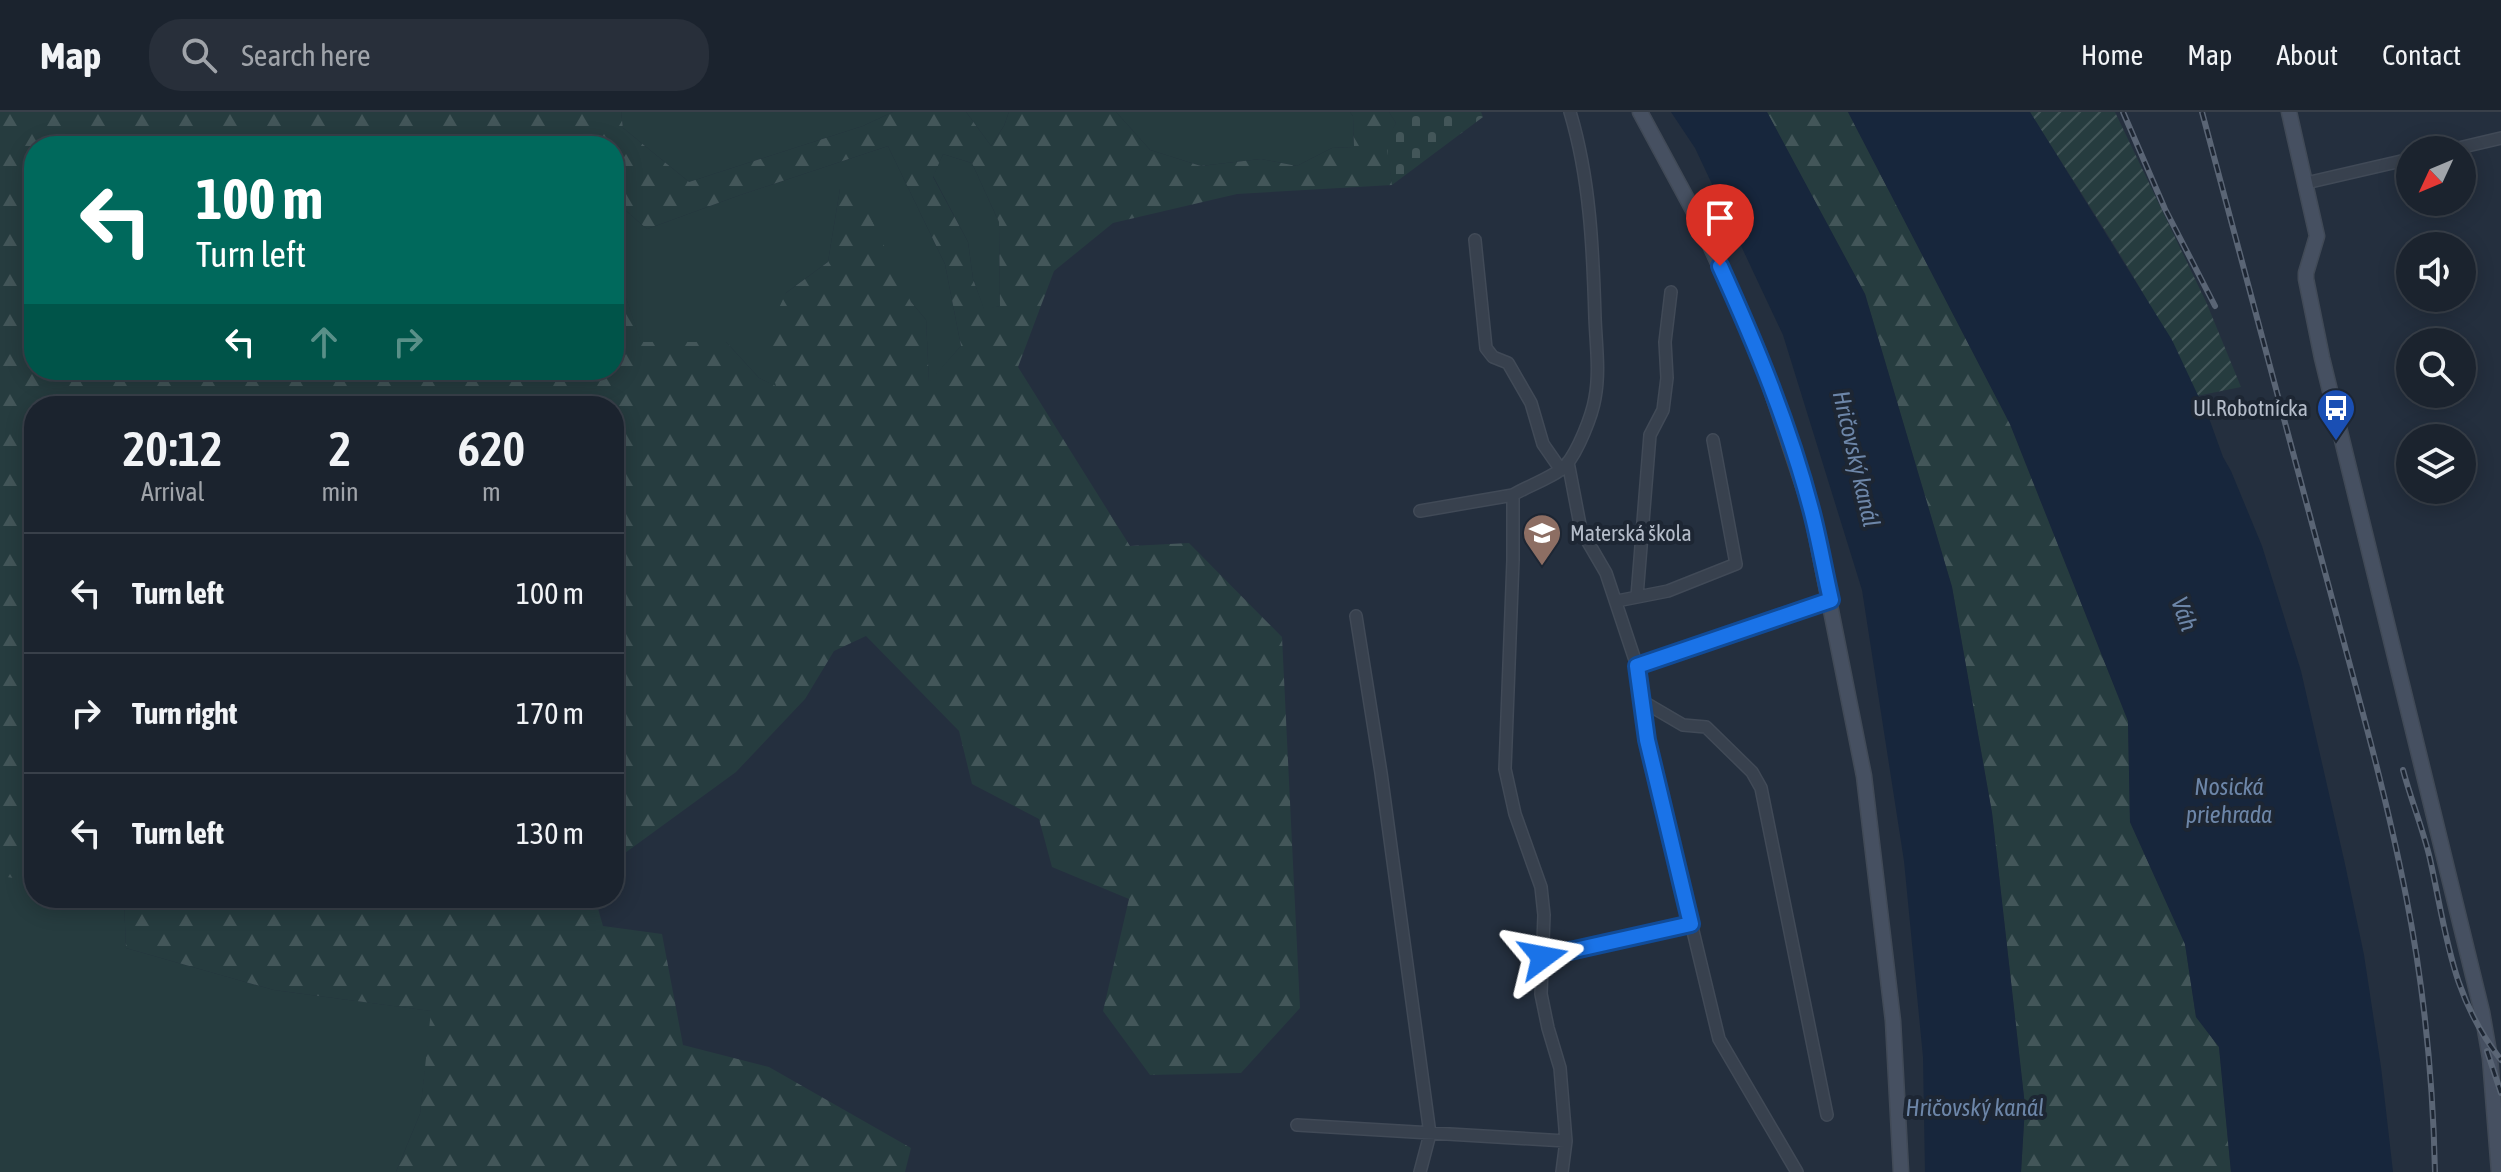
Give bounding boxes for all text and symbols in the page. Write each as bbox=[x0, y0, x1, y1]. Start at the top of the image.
search box bbox=[149, 19, 709, 91]
icon: search bbox=[177, 33, 221, 77]
text: Map bbox=[40, 34, 101, 77]
text: Search here bbox=[241, 38, 371, 72]
text: Home bbox=[2081, 39, 2143, 71]
text: Map bbox=[2187, 39, 2232, 71]
text: About bbox=[2276, 39, 2338, 71]
text: Contact bbox=[2382, 39, 2461, 71]
north arrow bbox=[2396, 136, 2476, 216]
map controls bbox=[2396, 136, 2476, 504]
text: 100 m bbox=[196, 167, 323, 231]
icon: left bbox=[64, 168, 168, 272]
pin bbox=[1686, 184, 1754, 266]
icon: arrive bbox=[1698, 196, 1742, 240]
button: sound bbox=[2396, 232, 2476, 312]
text: Turn left bbox=[196, 233, 306, 275]
icon: left bbox=[218, 320, 262, 364]
icon: ahead bbox=[302, 320, 346, 364]
icon: right bbox=[386, 320, 430, 364]
button: search bbox=[2396, 328, 2476, 408]
bus stop icon: Ul.Robotnícka bbox=[2315, 387, 2357, 442]
water label: Hričovský kanál bbox=[1828, 388, 1885, 530]
place label: Ul.Robotnícka bbox=[2193, 395, 2308, 421]
text: 20:12 bbox=[123, 421, 223, 476]
text: 2 bbox=[329, 421, 351, 476]
text: 620 bbox=[458, 421, 525, 476]
button: layers bbox=[2396, 424, 2476, 504]
text: Arrival bbox=[141, 477, 204, 507]
text: min bbox=[321, 477, 359, 507]
text: m bbox=[482, 477, 501, 507]
school or university icon: Materská škola bbox=[1521, 512, 1563, 567]
place label: Materská škola bbox=[1570, 520, 1692, 546]
icon: left bbox=[64, 571, 108, 615]
text: Turn left bbox=[132, 576, 224, 610]
text: 100 m bbox=[516, 576, 584, 610]
water label: Váh bbox=[2166, 593, 2203, 635]
icon: right bbox=[64, 691, 108, 735]
text: Turn right bbox=[132, 696, 238, 730]
text: 170 m bbox=[516, 696, 584, 730]
water label: Nosická priehrada bbox=[2186, 773, 2272, 828]
icon: left bbox=[64, 811, 108, 855]
text: Turn left bbox=[132, 816, 224, 850]
text: 130 m bbox=[516, 816, 584, 850]
position arrow bbox=[1501, 915, 1585, 999]
water label: Hričovský kanál bbox=[1906, 1094, 2044, 1121]

